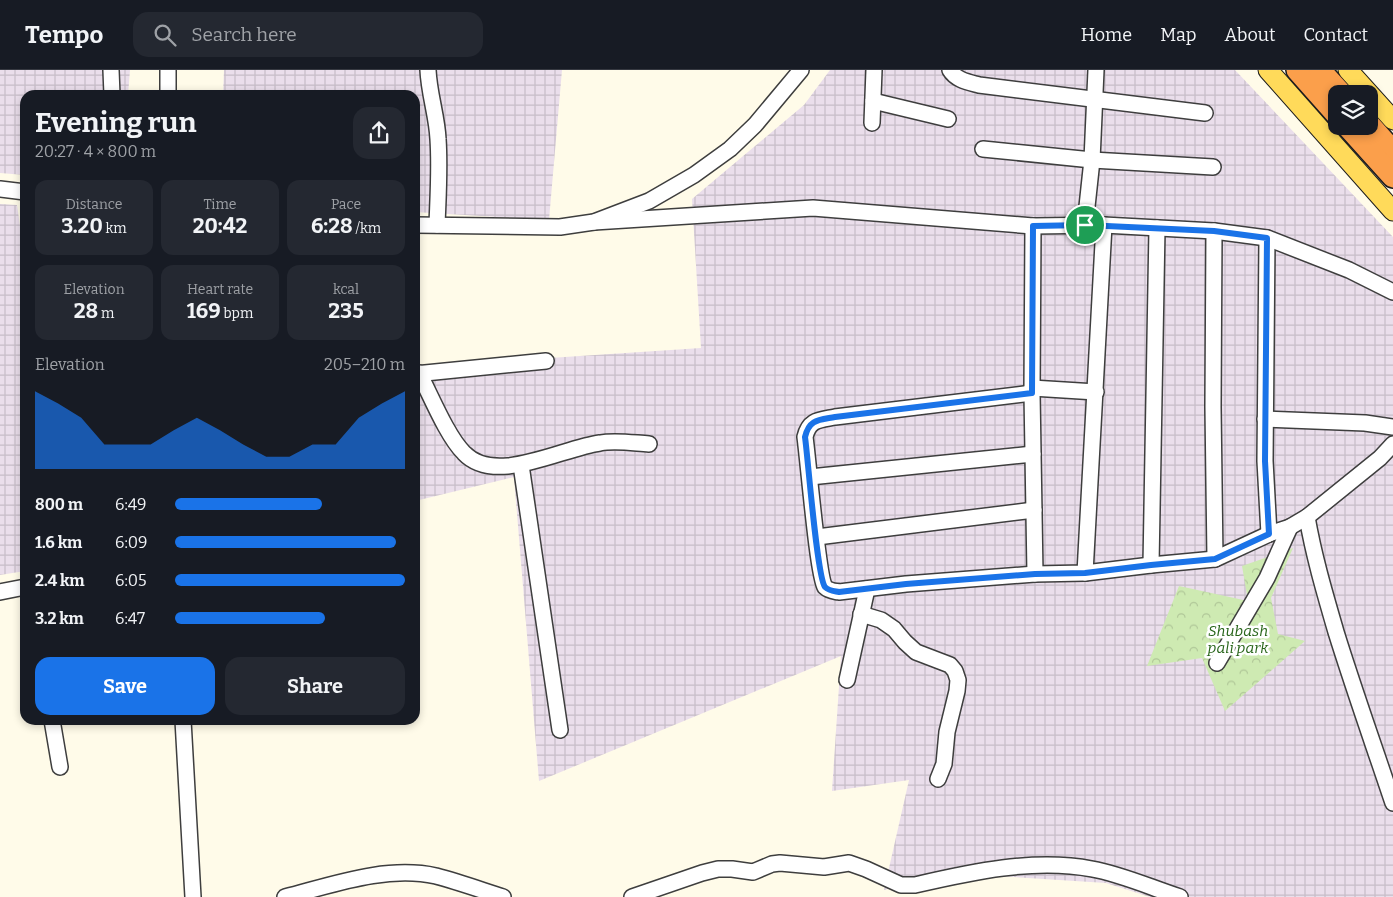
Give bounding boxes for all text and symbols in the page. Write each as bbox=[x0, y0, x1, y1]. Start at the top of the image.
search box bbox=[133, 12, 483, 57]
text: Tempo bbox=[25, 21, 103, 49]
icon: search bbox=[151, 21, 179, 49]
text: Search here bbox=[191, 23, 297, 46]
text: Home bbox=[1081, 24, 1132, 46]
text: Map bbox=[1160, 24, 1196, 46]
text: About bbox=[1224, 24, 1275, 46]
text: Contact bbox=[1303, 24, 1368, 46]
map controls bbox=[1328, 85, 1378, 135]
button: layers bbox=[1328, 85, 1378, 135]
text: Evening run bbox=[35, 106, 196, 139]
button: share bbox=[353, 107, 405, 159]
text: 20:27 · 4 × 800 m bbox=[35, 142, 156, 161]
text: Distance bbox=[66, 196, 122, 213]
text: Time bbox=[203, 196, 237, 213]
text: Pace bbox=[331, 196, 361, 213]
pin bbox=[1064, 204, 1106, 246]
icon: arrive bbox=[1071, 211, 1099, 239]
text: 3.20 bbox=[61, 213, 103, 239]
text: 20:42 bbox=[193, 213, 247, 239]
text: 6:28 bbox=[311, 213, 353, 239]
text: km bbox=[103, 220, 127, 237]
text: /km bbox=[353, 220, 381, 237]
text: Elevation bbox=[63, 281, 125, 298]
text: Heart rate bbox=[187, 281, 253, 298]
text: kcal bbox=[333, 281, 359, 298]
text: 28 bbox=[74, 298, 98, 324]
text: 169 bbox=[187, 298, 221, 324]
text: 235 bbox=[328, 298, 364, 324]
text: m bbox=[98, 305, 114, 322]
text: bpm bbox=[221, 305, 253, 322]
text: Elevation bbox=[35, 355, 105, 374]
text: 205–210 m bbox=[324, 355, 405, 374]
text: 800 m bbox=[35, 495, 83, 514]
text: 6:49 bbox=[115, 495, 147, 514]
text: 1.6 km bbox=[35, 533, 82, 552]
text: 6:09 bbox=[115, 533, 147, 552]
text: 2.4 km bbox=[35, 571, 85, 590]
text: 6:05 bbox=[115, 571, 147, 590]
text: 3.2 km bbox=[35, 609, 84, 628]
text: 6:47 bbox=[115, 609, 145, 628]
park label: Shubash pali park bbox=[1207, 622, 1269, 657]
button: Save bbox=[35, 657, 215, 715]
button: Share bbox=[225, 657, 405, 715]

